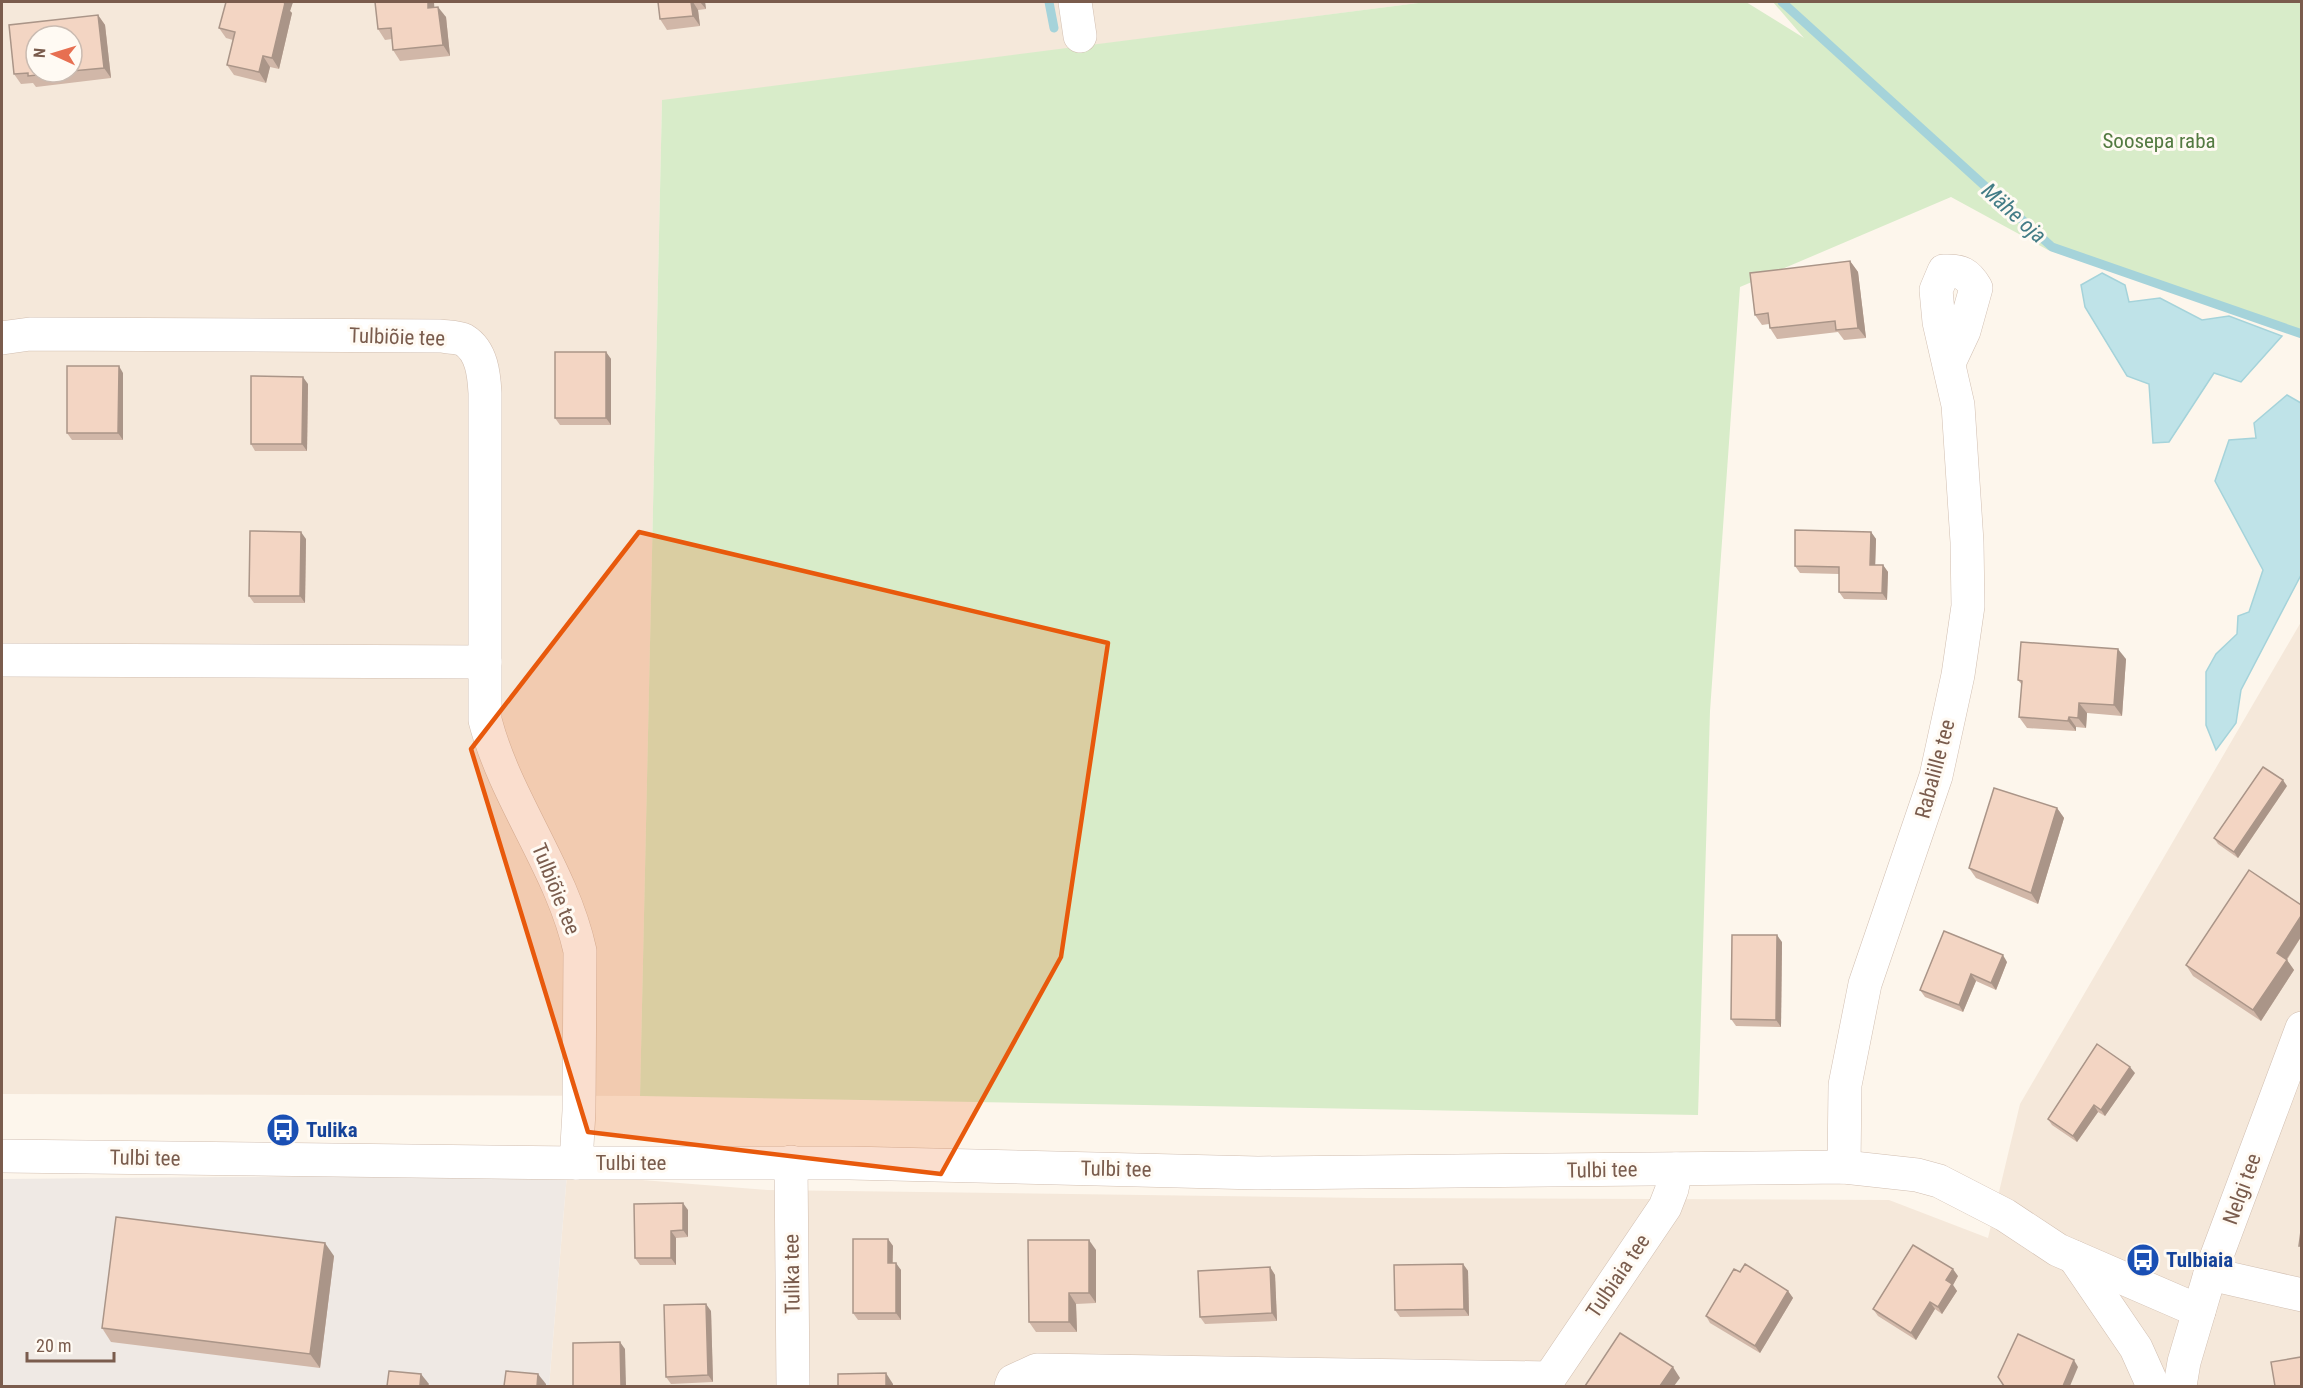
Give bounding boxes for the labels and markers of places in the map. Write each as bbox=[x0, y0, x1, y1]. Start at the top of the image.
bus stop icon: Tulika bbox=[265, 1112, 301, 1148]
place label: Tulika bbox=[306, 1118, 358, 1142]
bus stop icon: Tulbiaia bbox=[2125, 1242, 2161, 1278]
place label: Tulbiaia bbox=[2166, 1248, 2233, 1272]

